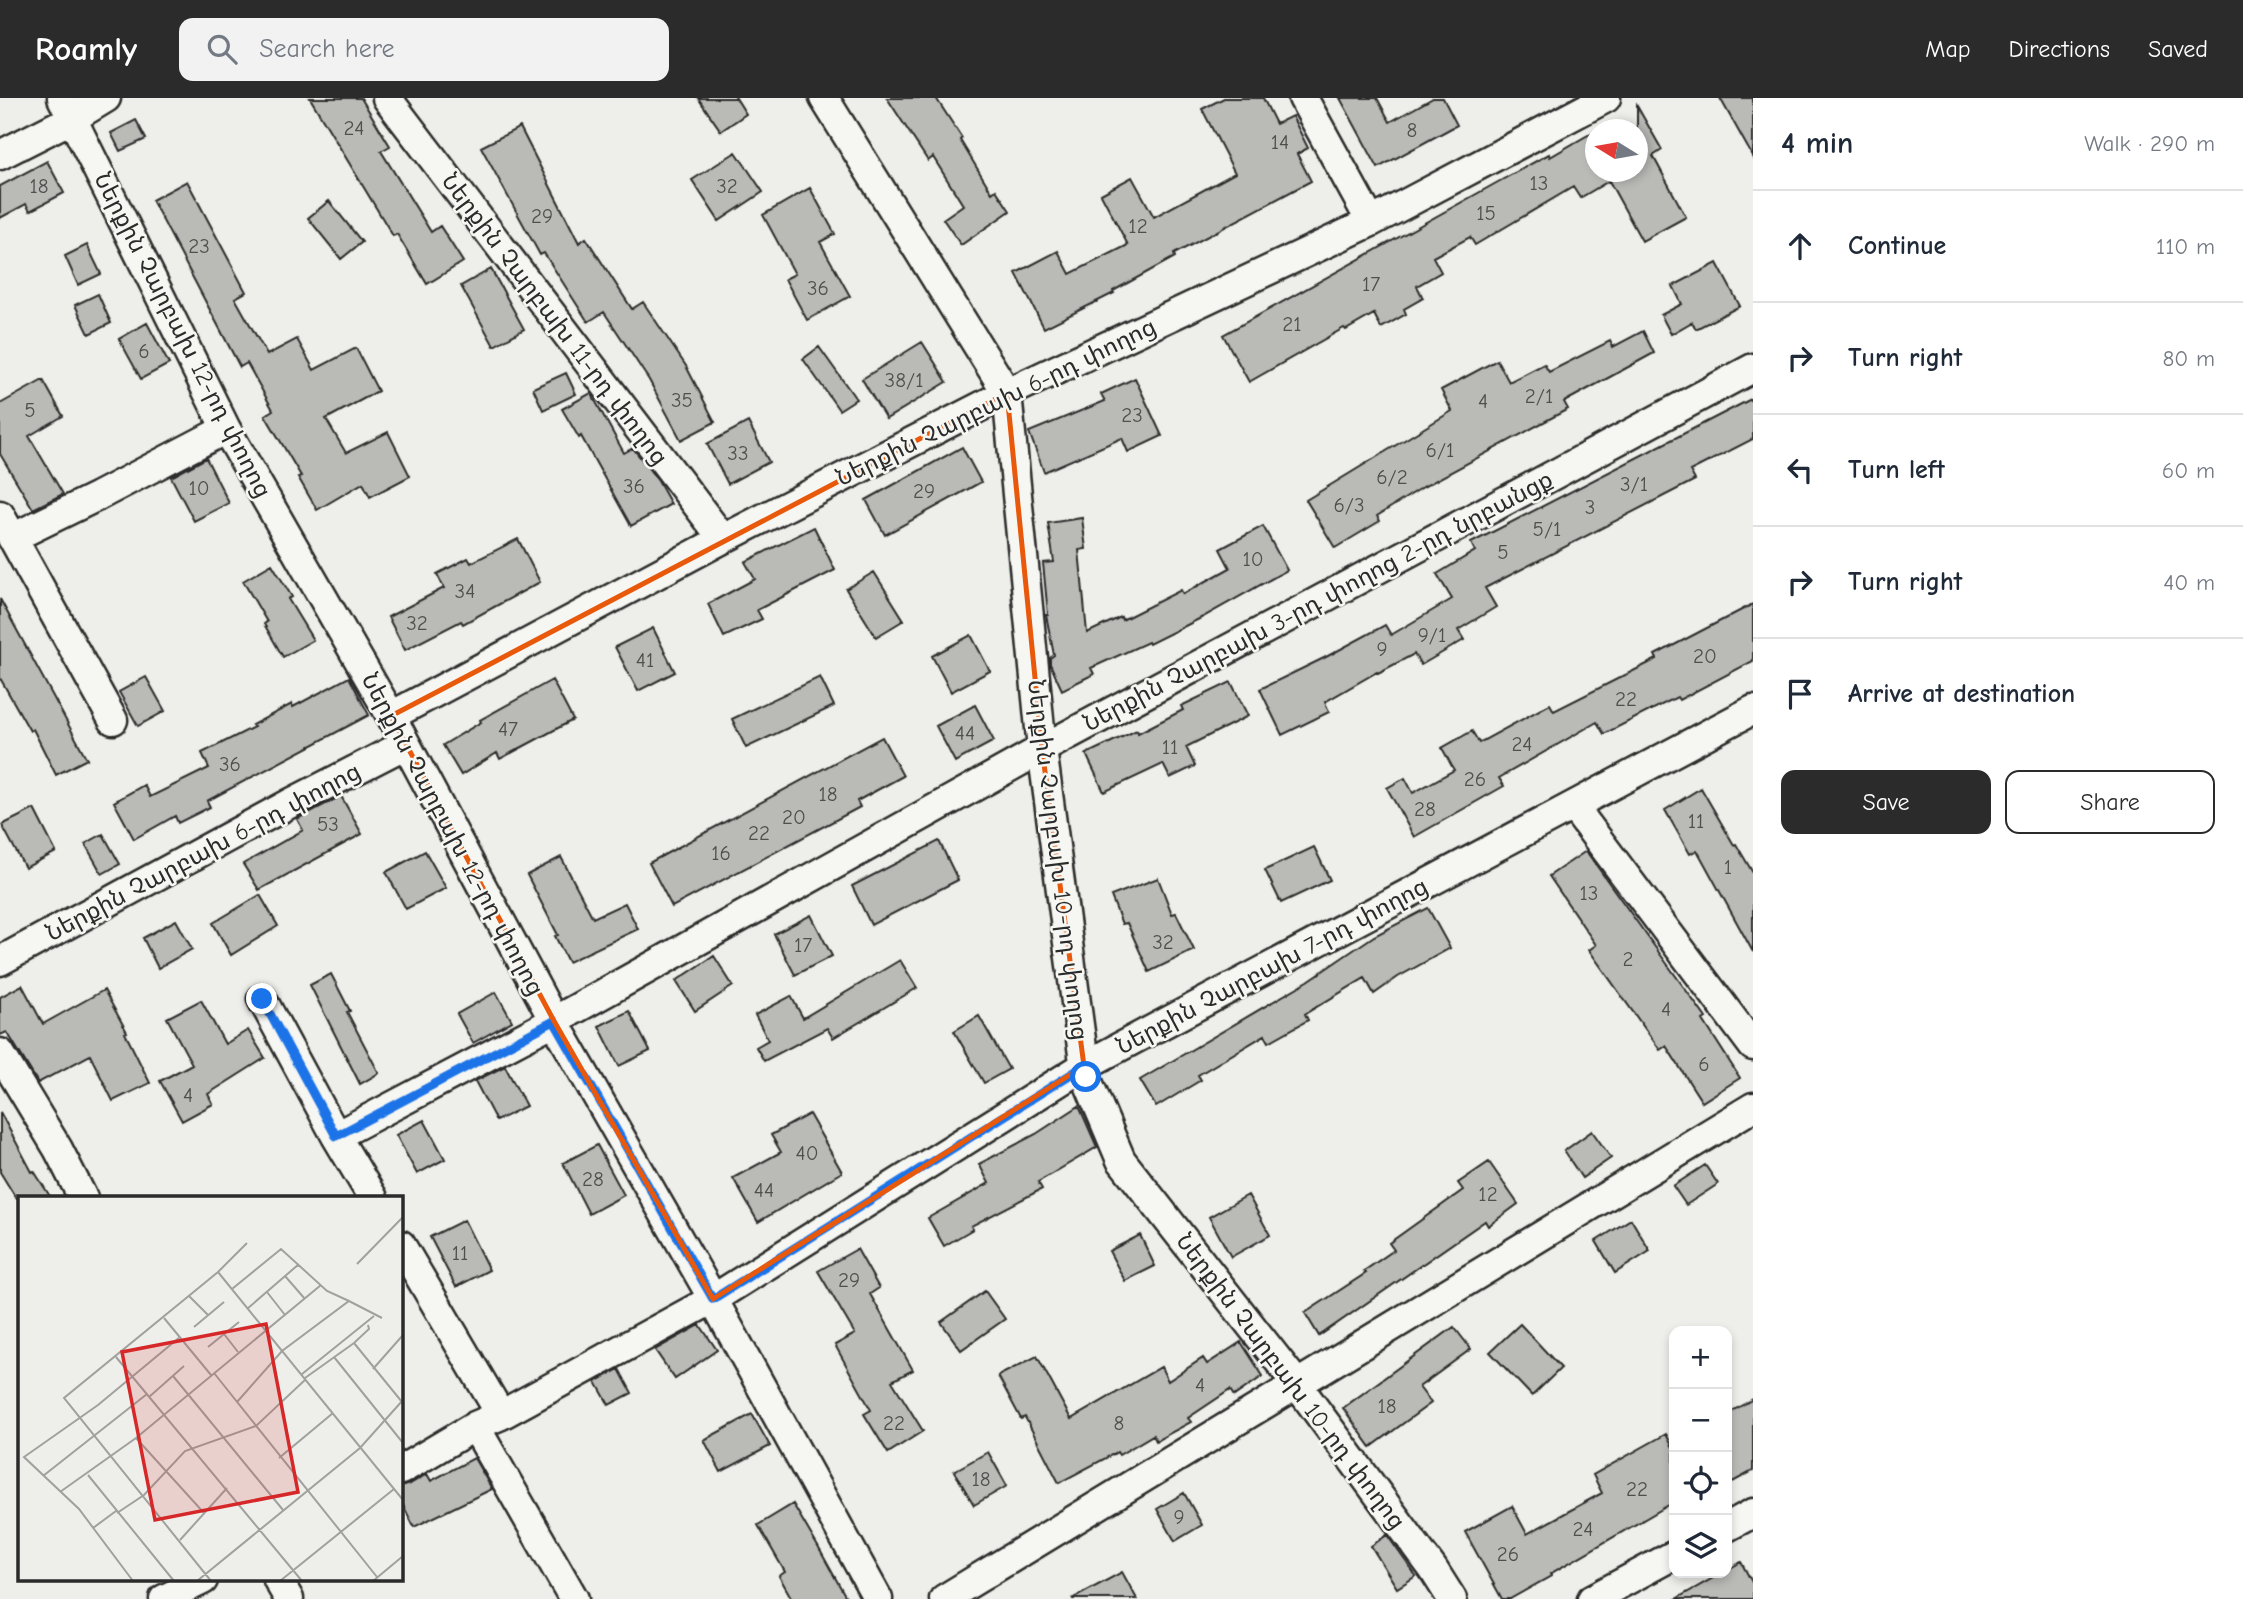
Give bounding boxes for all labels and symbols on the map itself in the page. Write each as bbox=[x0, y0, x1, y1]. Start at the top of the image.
house number: 24 bbox=[343, 116, 365, 140]
house number: 8 bbox=[1407, 118, 1417, 142]
north arrow bbox=[1585, 119, 1648, 182]
house number: 14 bbox=[1271, 130, 1289, 154]
street label: Ներքին Չարբախ 11-րդ փողոց bbox=[436, 167, 674, 471]
street label: Ներքին Չարբախ 12-րդ փողոց bbox=[88, 168, 278, 502]
house number: 13 bbox=[1530, 171, 1548, 195]
house number: 18 bbox=[29, 174, 49, 198]
house number: 32 bbox=[716, 174, 738, 198]
house number: 15 bbox=[1476, 201, 1496, 225]
house number: 29 bbox=[531, 204, 553, 228]
house number: 12 bbox=[1128, 214, 1148, 238]
house number: 23 bbox=[188, 234, 210, 258]
house number: 17 bbox=[1362, 272, 1380, 296]
house number: 36 bbox=[807, 276, 829, 300]
street label: Ներքին Չարբախ 6-րդ փողոց bbox=[831, 312, 1161, 492]
house number: 21 bbox=[1282, 312, 1302, 336]
house number: 6 bbox=[138, 339, 150, 363]
house number: 38/1 bbox=[885, 368, 923, 392]
house number: 2/1 bbox=[1525, 384, 1553, 408]
house number: 35 bbox=[671, 388, 693, 412]
house number: 4 bbox=[1478, 389, 1488, 413]
house number: 5 bbox=[24, 398, 36, 422]
house number: 23 bbox=[1121, 403, 1143, 427]
house number: 6/1 bbox=[1426, 438, 1454, 462]
house number: 33 bbox=[727, 441, 749, 465]
street label: Ներքին Չարբախ 3-րդ փողոց 2-րդ նրբանցք bbox=[1078, 465, 1558, 737]
house number: 6/2 bbox=[1376, 465, 1408, 489]
house number: 3/1 bbox=[1620, 472, 1648, 496]
house number: 36 bbox=[623, 474, 645, 498]
house number: 10 bbox=[188, 476, 210, 500]
house number: 29 bbox=[913, 479, 935, 503]
house number: 6/3 bbox=[1333, 493, 1365, 517]
house number: 3 bbox=[1585, 495, 1595, 519]
house number: 5/1 bbox=[1533, 517, 1561, 541]
house number: 5 bbox=[1497, 540, 1509, 564]
house number: 10 bbox=[1242, 547, 1264, 571]
house number: 34 bbox=[455, 579, 475, 603]
house number: 32 bbox=[406, 611, 428, 635]
house number: 9/1 bbox=[1418, 623, 1446, 647]
house number: 9 bbox=[1376, 637, 1388, 661]
house number: 20 bbox=[1693, 644, 1717, 668]
house number: 41 bbox=[636, 648, 654, 672]
street label: Ներքին Չարբախ 12-րդ փողոց bbox=[356, 668, 550, 1000]
street label: Ներքին Չարբախ 10-րդ փողոց bbox=[1022, 678, 1094, 1042]
house number: 22 bbox=[1615, 687, 1637, 711]
house number: 47 bbox=[498, 717, 518, 741]
house number: 44 bbox=[955, 721, 975, 745]
house number: 24 bbox=[1511, 732, 1533, 756]
house number: 11 bbox=[1162, 735, 1178, 759]
house number: 36 bbox=[219, 752, 241, 776]
street label: Ներքին Չարբախ 6-րդ փողոց bbox=[41, 757, 365, 947]
house number: 26 bbox=[1464, 767, 1486, 791]
house number: 18 bbox=[818, 782, 838, 806]
house number: 28 bbox=[1414, 797, 1436, 821]
house number: 20 bbox=[782, 805, 806, 829]
house number: 11 bbox=[1688, 809, 1704, 833]
house number: 53 bbox=[317, 812, 339, 836]
house number: 22 bbox=[748, 821, 770, 845]
house number: 16 bbox=[711, 841, 731, 865]
house number: 1 bbox=[1724, 855, 1732, 879]
street label: Ներքին Չարբախ 7-րդ փողոց bbox=[1111, 872, 1433, 1060]
house number: 13 bbox=[1580, 881, 1598, 905]
house number: 32 bbox=[1152, 930, 1174, 954]
house number: 17 bbox=[794, 933, 812, 957]
house number: 2 bbox=[1623, 947, 1633, 971]
route end bbox=[246, 983, 277, 1014]
house number: 4 bbox=[1661, 997, 1671, 1021]
house number: 6 bbox=[1698, 1052, 1710, 1076]
route start bbox=[1070, 1061, 1101, 1092]
house number: 4 bbox=[183, 1083, 193, 1107]
house number: 40 bbox=[796, 1141, 818, 1165]
house number: 28 bbox=[582, 1167, 604, 1191]
house number: 44 bbox=[754, 1178, 774, 1202]
house number: 12 bbox=[1478, 1182, 1498, 1206]
inset map bbox=[18, 1196, 402, 1582]
street label: Ներքին Չարբախ 10-րդ փողոց bbox=[1170, 1227, 1412, 1535]
house number: 11 bbox=[452, 1241, 468, 1265]
house number: 29 bbox=[838, 1268, 860, 1292]
house number: 4 bbox=[1195, 1373, 1205, 1397]
house number: 18 bbox=[1377, 1394, 1397, 1418]
house number: 22 bbox=[883, 1411, 905, 1435]
house number: 8 bbox=[1114, 1411, 1124, 1435]
house number: 18 bbox=[971, 1467, 991, 1491]
house number: 22 bbox=[1626, 1477, 1648, 1501]
house number: 9 bbox=[1173, 1505, 1185, 1529]
house number: 24 bbox=[1572, 1517, 1594, 1541]
house number: 26 bbox=[1497, 1542, 1519, 1566]

